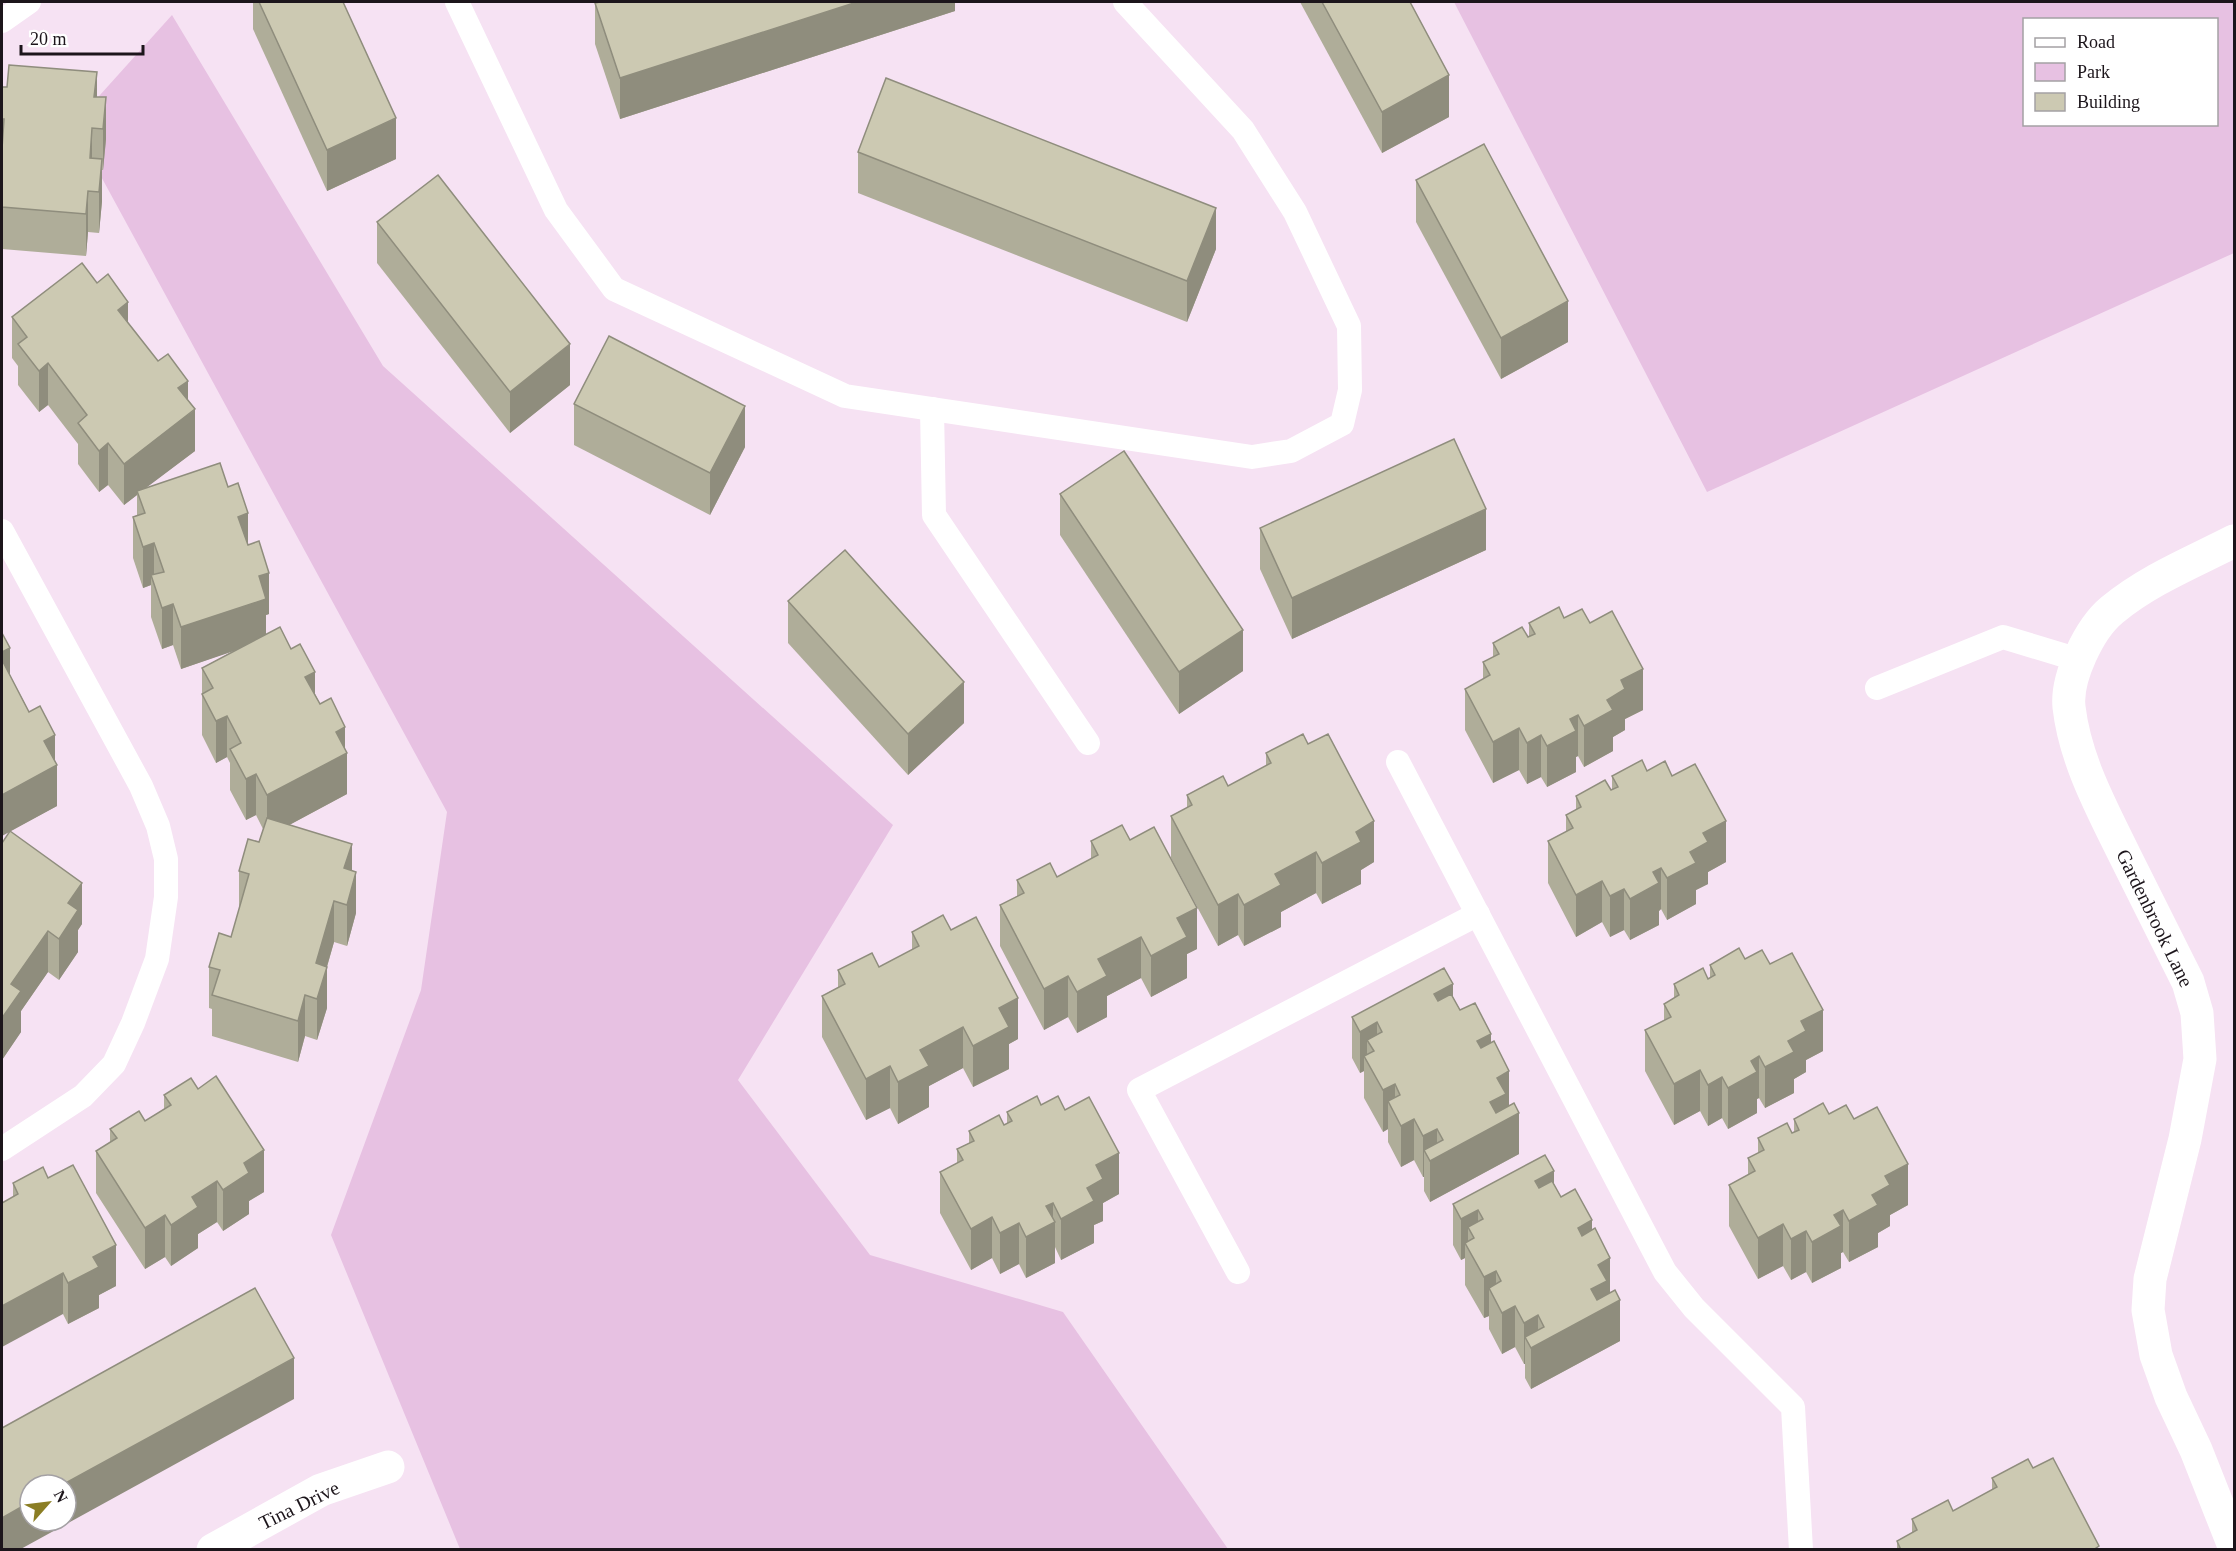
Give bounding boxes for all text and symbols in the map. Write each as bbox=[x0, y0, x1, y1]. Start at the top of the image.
scale bar bbox=[21, 18, 142, 56]
legend bbox=[2023, 18, 2218, 126]
text: 20 m bbox=[30, 29, 67, 49]
text: Road bbox=[2077, 32, 2115, 52]
text: Park bbox=[2077, 62, 2110, 82]
text: Building bbox=[2077, 92, 2140, 112]
street label: Gardenbrook Lane bbox=[2112, 846, 2198, 991]
north arrow bbox=[18, 1473, 78, 1533]
street label: Tina Drive bbox=[255, 1476, 343, 1534]
text: N bbox=[51, 1487, 71, 1506]

